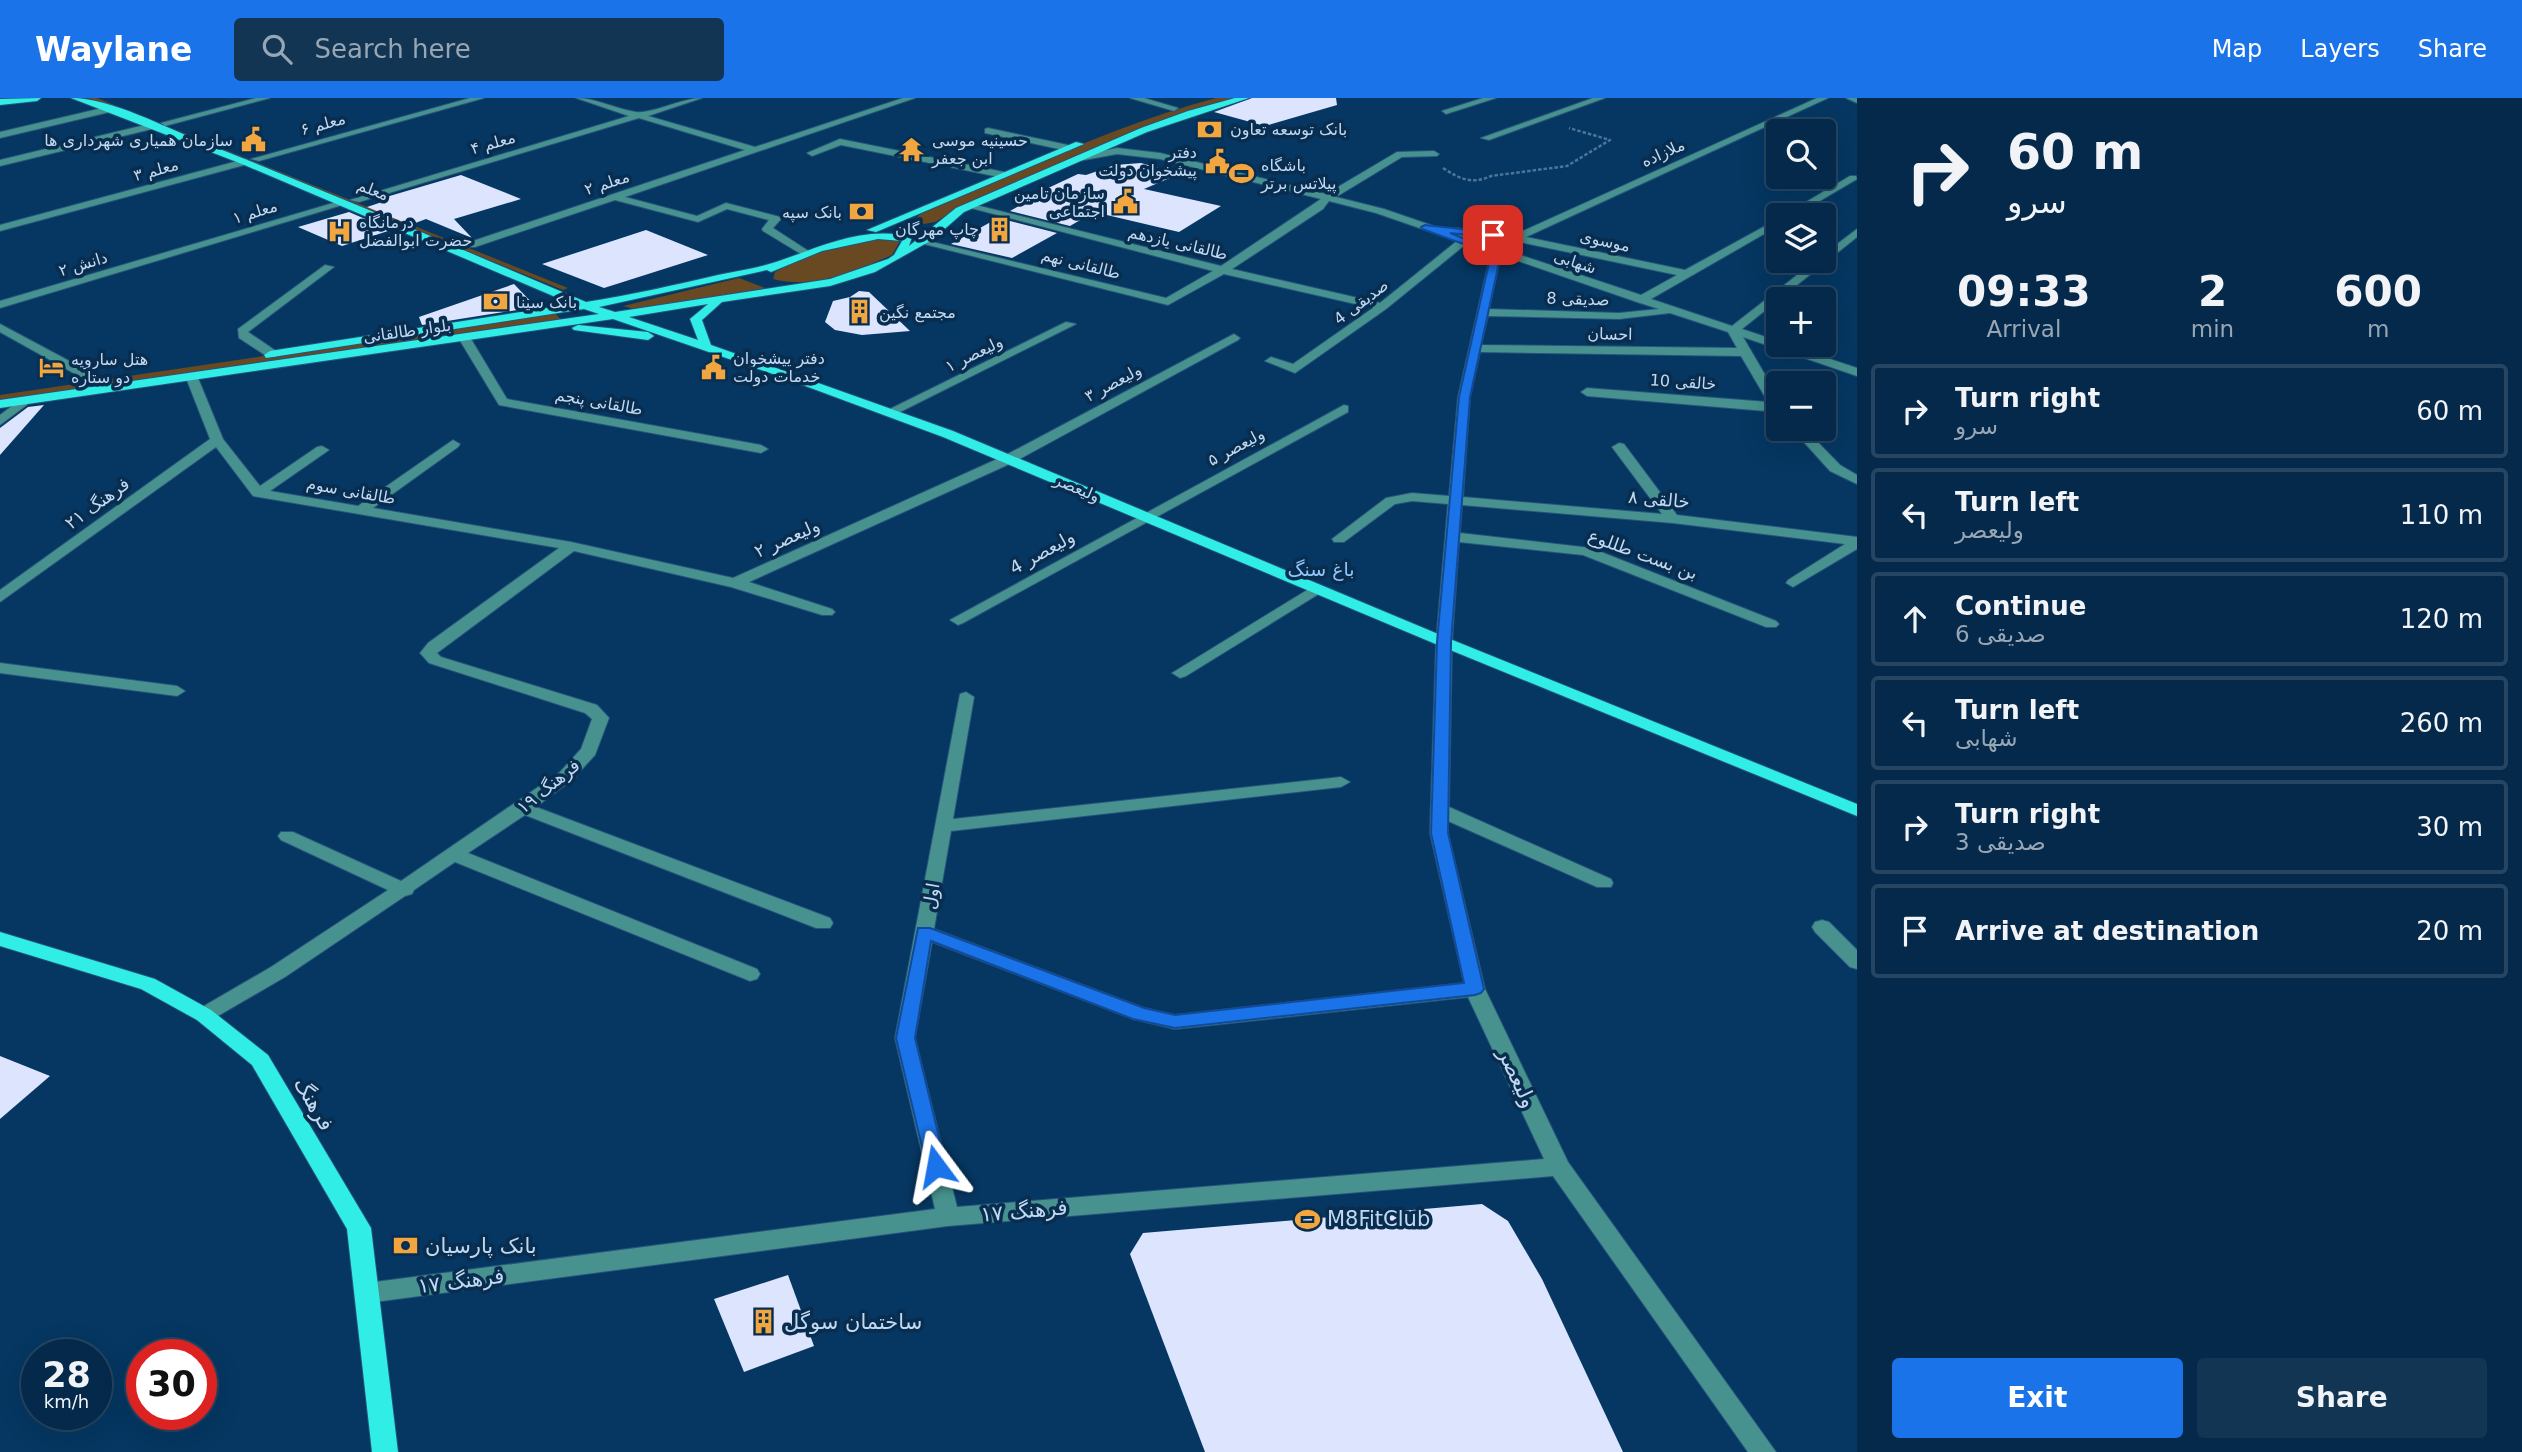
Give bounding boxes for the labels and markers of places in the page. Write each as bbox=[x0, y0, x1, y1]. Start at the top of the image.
bank icon: بانک توسعه تعاون bbox=[1196, 115, 1224, 143]
place label: بانک توسعه تعاون bbox=[1230, 120, 1347, 140]
public building icon: سازمان همیاری شهرداری ها bbox=[239, 126, 267, 154]
place label: سازمان همیاری شهرداری ها bbox=[44, 131, 233, 151]
place label: حسینیه موسی ابن جعفر bbox=[931, 131, 1028, 169]
temple icon: حسینیه موسی ابن جعفر bbox=[898, 135, 926, 163]
place label: دفتر پیشخوان دولت bbox=[1098, 143, 1197, 181]
public building icon: دفتر پیشخوان دولت bbox=[1203, 147, 1231, 175]
place label: باشگاه پیلاتس برتر bbox=[1260, 156, 1336, 194]
sports icon: باشگاه پیلاتس برتر bbox=[1227, 160, 1255, 188]
place label: سازمان تامین اجتماعی bbox=[1014, 184, 1105, 221]
public building icon: سازمان تامین اجتماعی bbox=[1111, 188, 1139, 216]
bank icon: بانک سپه bbox=[848, 198, 876, 226]
place label: بانک سپه bbox=[782, 203, 842, 223]
pin bbox=[1463, 205, 1523, 265]
place label: درمانگاه حضرت ابوالفضل bbox=[359, 213, 472, 251]
building icon: چاپ مهرگان bbox=[985, 215, 1013, 243]
hospital icon: درمانگاه حضرت ابوالفضل bbox=[325, 217, 353, 245]
place label: چاپ مهرگان bbox=[895, 220, 979, 240]
bank icon: بانک سینا bbox=[482, 288, 510, 316]
place label: بانک سینا bbox=[516, 293, 577, 312]
building icon: مجتمع نگین bbox=[845, 298, 873, 326]
place label: مجتمع نگین bbox=[879, 303, 956, 323]
place label: دفتر پیشخوان خدمات دولت bbox=[733, 349, 825, 387]
place label: هتل سارویه دو ستاره bbox=[71, 350, 148, 388]
public building icon: دفتر پیشخوان خدمات دولت bbox=[699, 353, 727, 381]
hotel icon: هتل سارویه دو ستاره bbox=[37, 354, 65, 382]
sports icon: M8FitClub bbox=[1293, 1205, 1321, 1233]
place label: M8FitClub bbox=[1327, 1207, 1430, 1231]
bank icon: بانک پارسیان bbox=[391, 1232, 419, 1260]
place label: بانک پارسیان bbox=[425, 1234, 537, 1258]
building icon: ساختمان سوگل bbox=[750, 1308, 778, 1336]
place label: ساختمان سوگل bbox=[784, 1310, 922, 1334]

